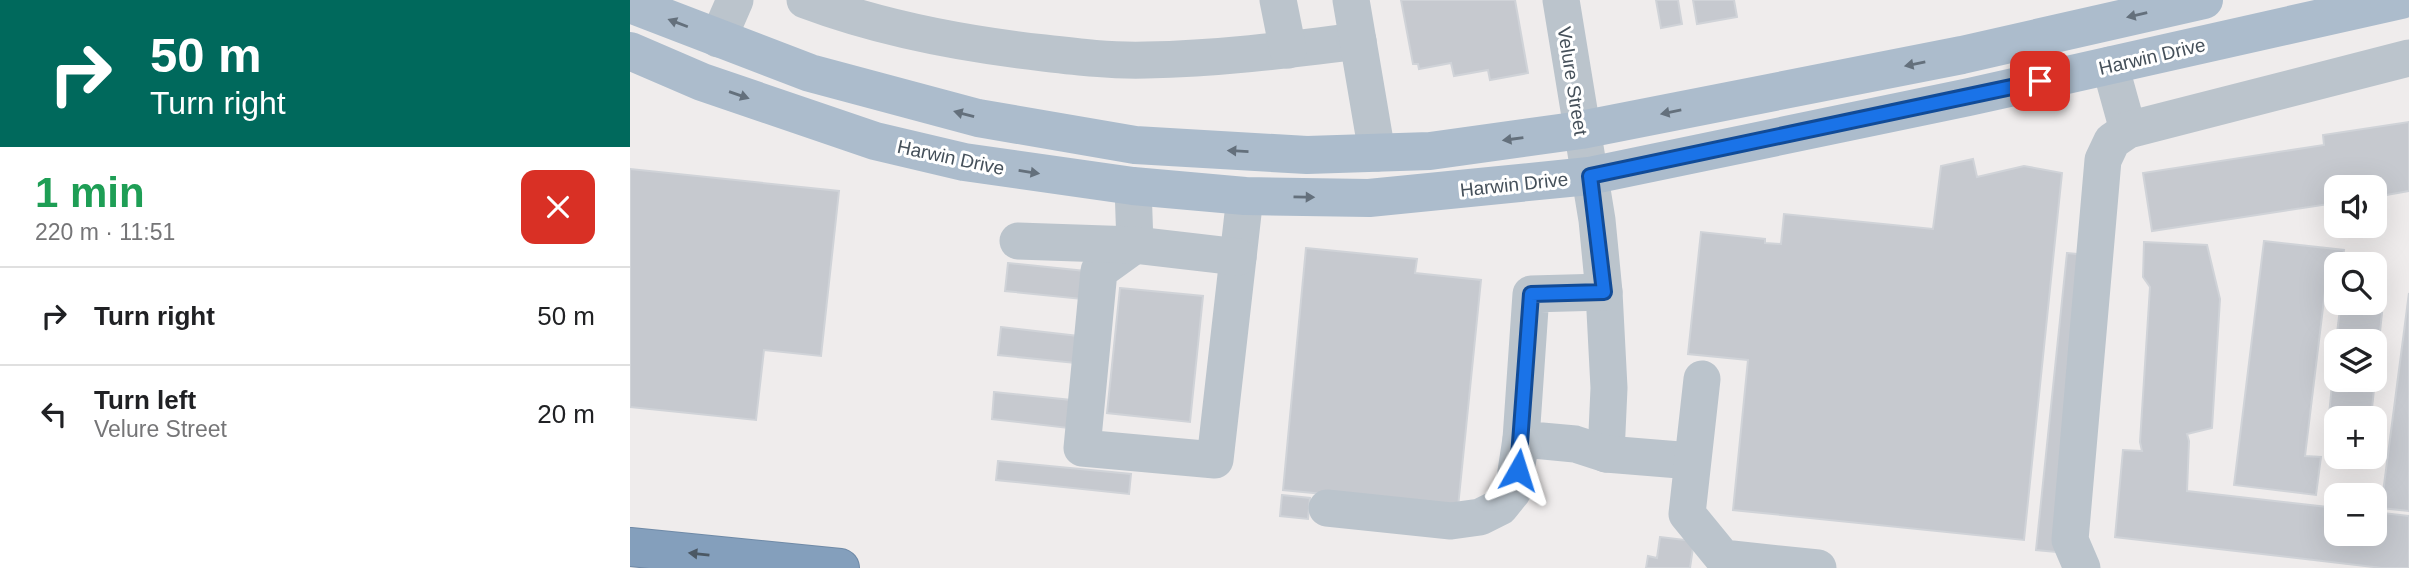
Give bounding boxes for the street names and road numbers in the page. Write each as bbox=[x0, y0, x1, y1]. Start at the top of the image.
street label: Velure Street bbox=[1554, 25, 1592, 138]
street label: Harwin Drive bbox=[2097, 34, 2207, 79]
street label: Harwin Drive bbox=[896, 136, 1006, 179]
street label: Harwin Drive bbox=[1459, 168, 1569, 201]

